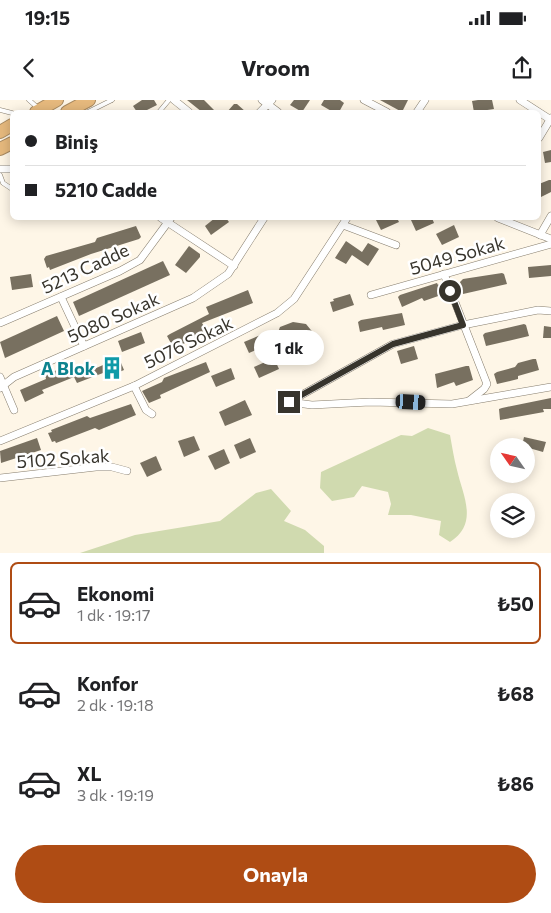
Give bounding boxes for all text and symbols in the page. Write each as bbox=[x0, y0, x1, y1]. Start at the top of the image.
text: 19:15 bbox=[25, 6, 70, 29]
icon: back bbox=[15, 54, 43, 82]
text: Vroom bbox=[241, 54, 310, 81]
icon: share bbox=[508, 54, 536, 82]
text: Biniş bbox=[55, 130, 98, 153]
text: 5210 Cadde bbox=[55, 178, 157, 201]
street label: 5049 Sokak bbox=[407, 231, 507, 279]
street label: 5213 Cadde bbox=[38, 238, 132, 298]
route start bbox=[439, 280, 461, 302]
street label: 5080 Sokak bbox=[64, 287, 163, 347]
street label: 5076 Sokak bbox=[140, 311, 236, 373]
callout: 1 dk bbox=[254, 330, 324, 364]
text: 1 dk bbox=[275, 338, 303, 357]
building icon: A Blok bbox=[99, 355, 125, 381]
place label: A Blok bbox=[41, 357, 96, 379]
route end bbox=[278, 391, 300, 413]
car bbox=[395, 394, 426, 410]
north arrow bbox=[490, 438, 535, 482]
map controls bbox=[490, 438, 535, 538]
street label: 5102 Sokak bbox=[16, 444, 111, 472]
button: layers bbox=[490, 493, 535, 538]
icon: car bbox=[17, 581, 62, 626]
text: Ekonomi bbox=[77, 582, 154, 605]
text: ₺50 bbox=[497, 592, 534, 615]
text: 1 dk · 19:17 bbox=[77, 605, 150, 624]
icon: car bbox=[17, 671, 62, 716]
text: Konfor bbox=[77, 672, 138, 695]
text: ₺68 bbox=[497, 682, 534, 705]
text: 2 dk · 19:18 bbox=[77, 695, 154, 714]
icon: car bbox=[17, 761, 62, 806]
text: XL bbox=[77, 762, 102, 785]
text: ₺86 bbox=[497, 772, 534, 795]
text: 3 dk · 19:19 bbox=[77, 785, 154, 804]
button: Onayla bbox=[15, 845, 536, 903]

